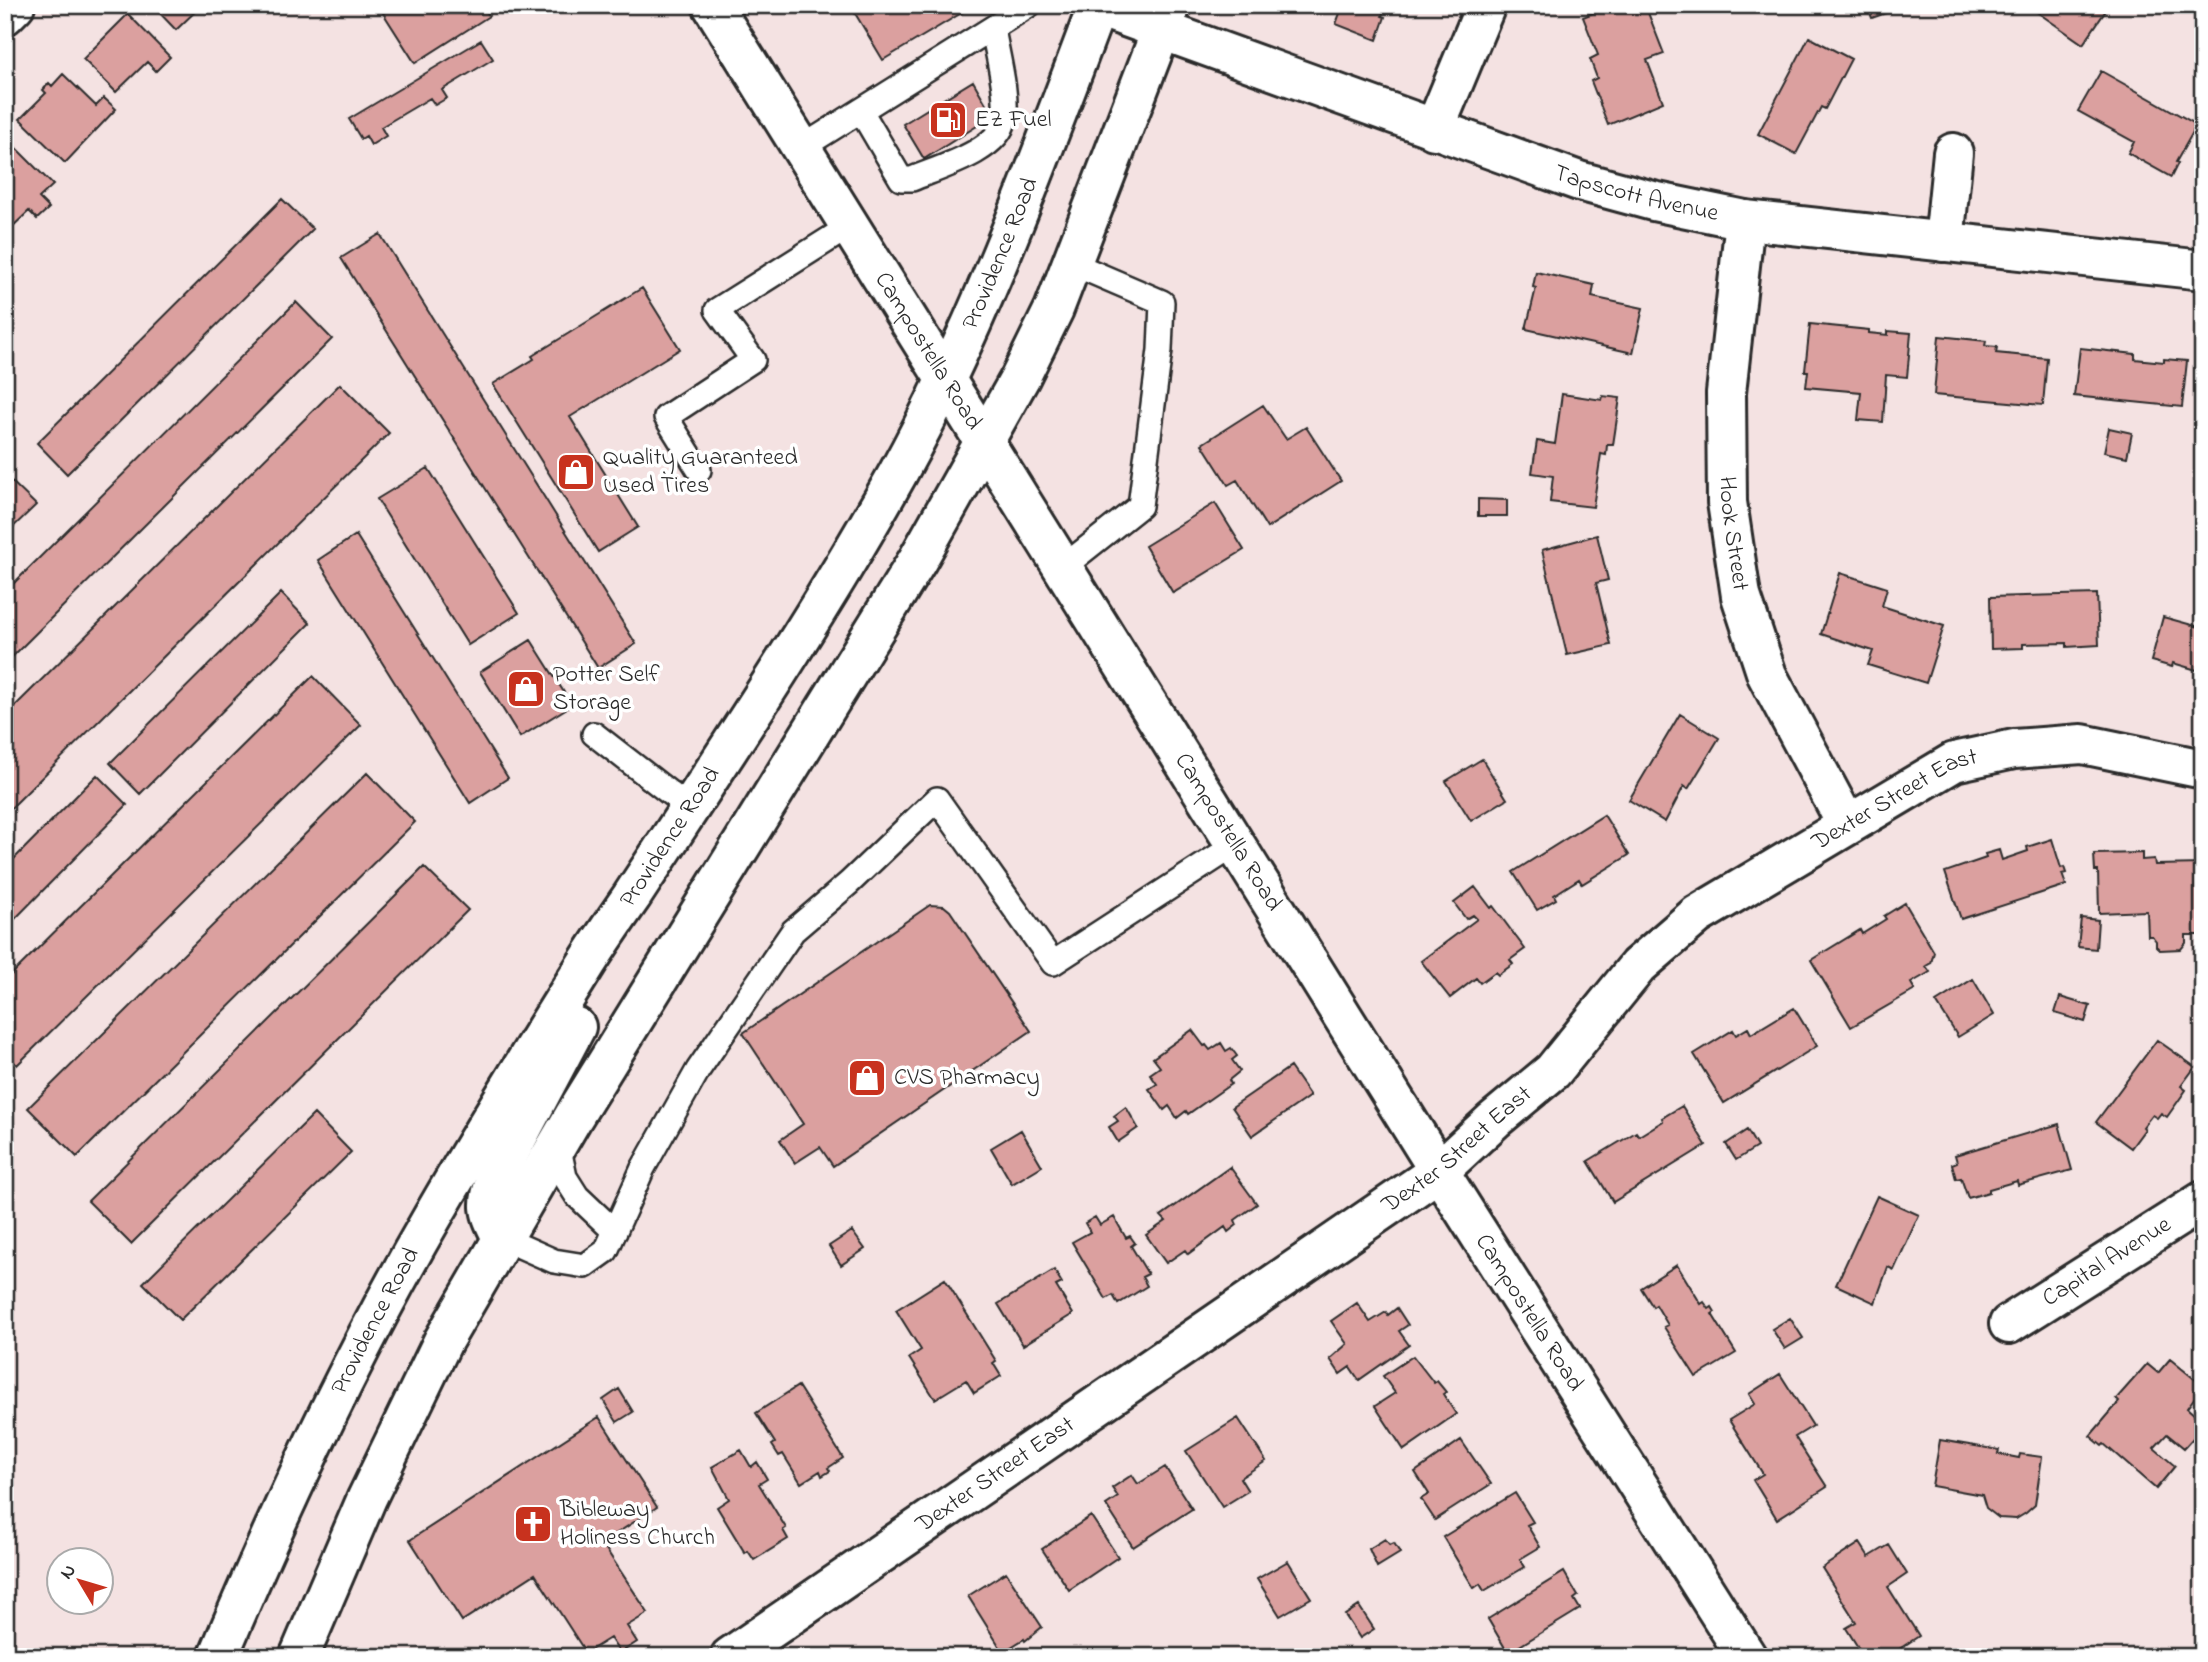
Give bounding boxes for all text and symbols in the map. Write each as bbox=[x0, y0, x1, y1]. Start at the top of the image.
fuel station icon: EZ Fuel bbox=[927, 99, 969, 141]
place label: EZ Fuel bbox=[975, 103, 1052, 138]
street label: Tapscott Avenue bbox=[1549, 156, 1722, 232]
street label: Providence Road bbox=[954, 172, 1048, 335]
street label: Campostella Road bbox=[865, 265, 991, 438]
place label: Quality Guaranteed Used Tires bbox=[603, 441, 798, 504]
shop icon: Quality Guaranteed Used Tires bbox=[555, 451, 597, 493]
street label: Hook Street bbox=[1709, 476, 1758, 593]
place label: Potter Self Storage bbox=[553, 658, 660, 721]
shop icon: Potter Self Storage bbox=[505, 668, 547, 710]
street label: Dexter Street East bbox=[1805, 740, 1981, 861]
street label: Campostella Road bbox=[1165, 746, 1291, 919]
street label: Providence Road bbox=[611, 760, 730, 915]
shop icon: CVS Pharmacy bbox=[846, 1057, 888, 1099]
place label: CVS Pharmacy bbox=[894, 1061, 1040, 1097]
street label: Dexter Street East bbox=[1374, 1078, 1540, 1223]
street label: Capital Avenue bbox=[2036, 1208, 2178, 1316]
street label: Campostella Road bbox=[1466, 1227, 1592, 1399]
street label: Providence Road bbox=[322, 1241, 429, 1401]
street label: Dexter Street East bbox=[908, 1408, 1082, 1542]
place label: Bibleway Holiness Church bbox=[559, 1493, 715, 1556]
church icon: Bibleway Holiness Church bbox=[512, 1503, 554, 1545]
north arrow bbox=[46, 1546, 116, 1616]
text: N bbox=[54, 1559, 83, 1585]

